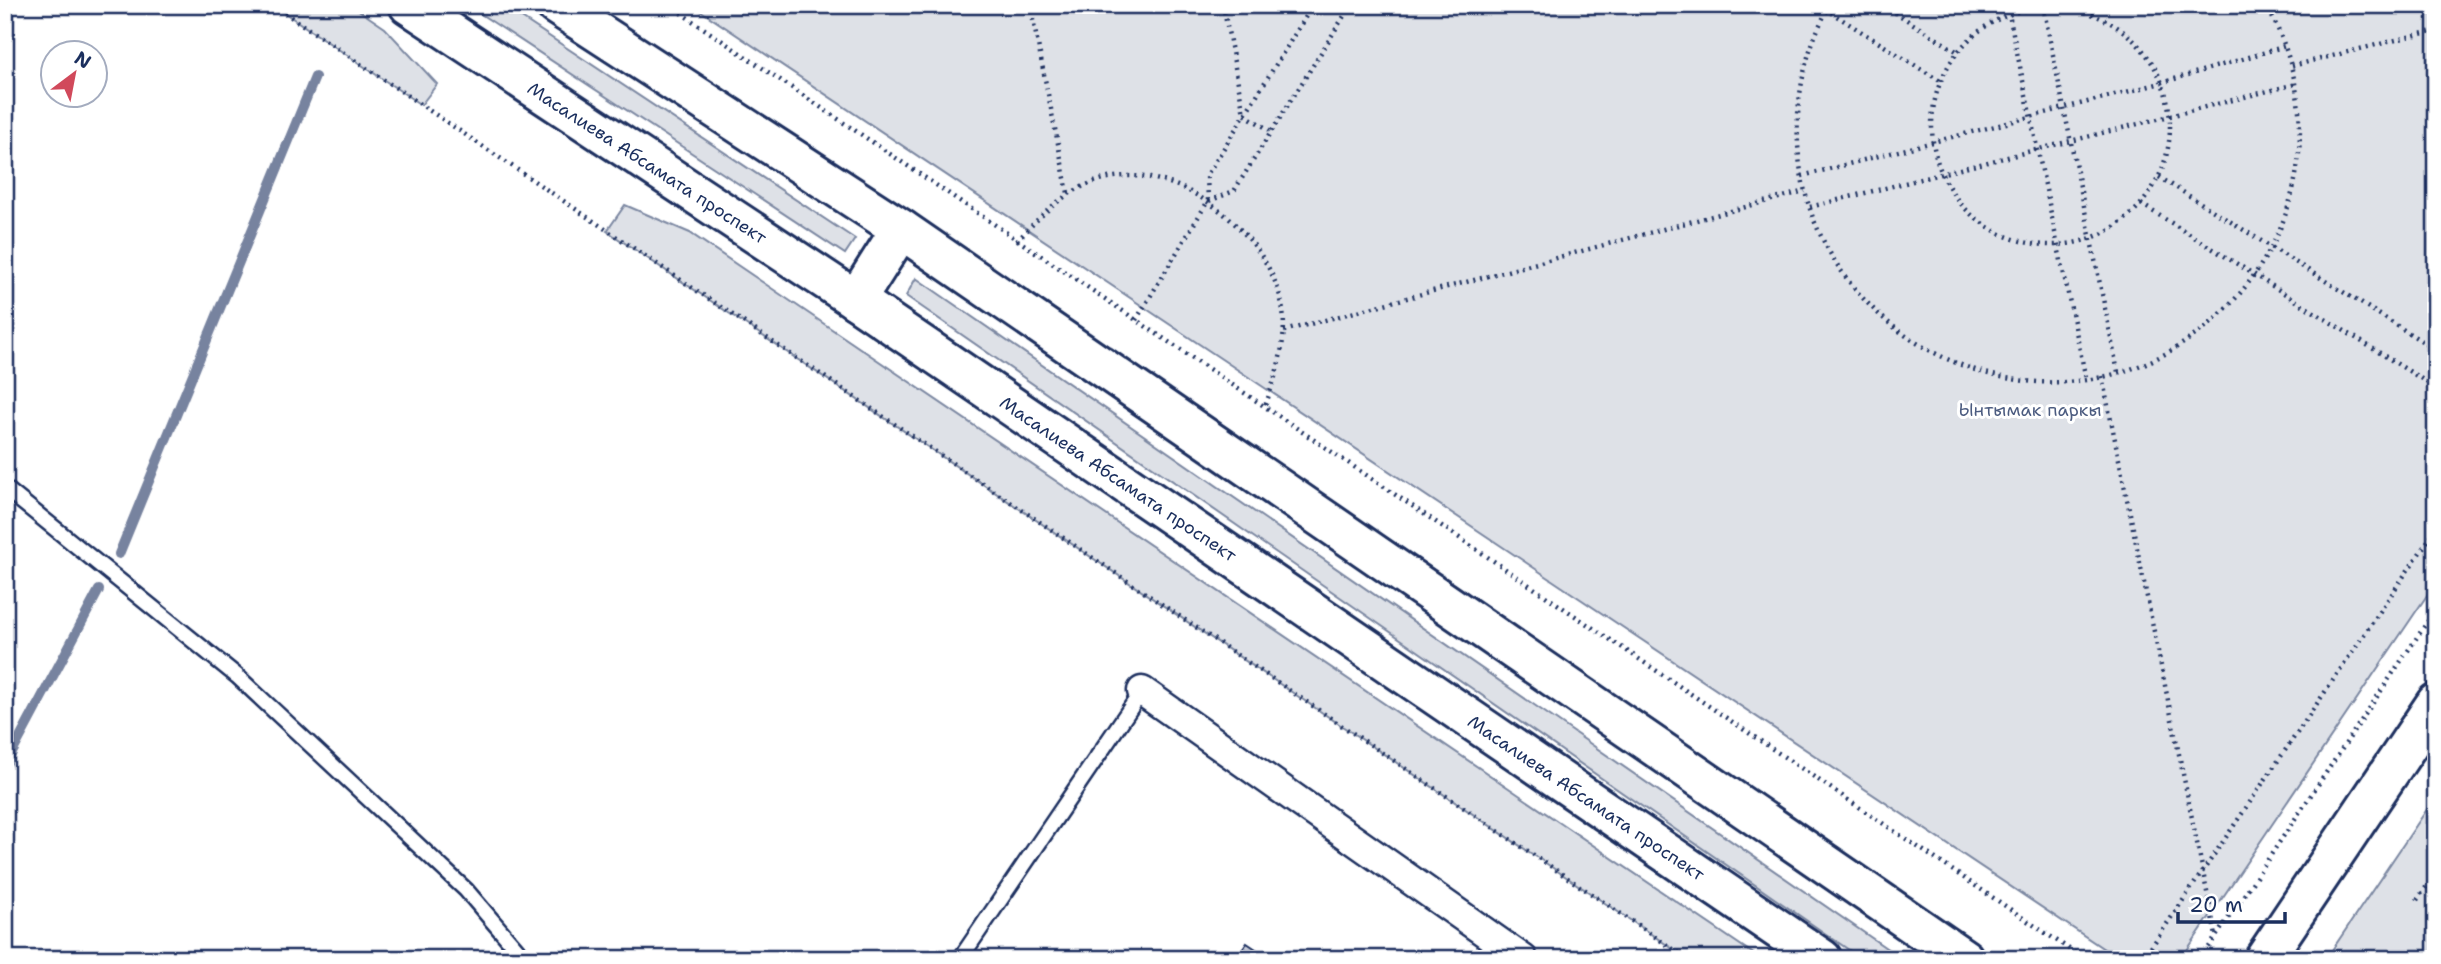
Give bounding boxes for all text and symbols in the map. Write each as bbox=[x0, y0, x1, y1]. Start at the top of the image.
north arrow bbox=[38, 38, 108, 108]
text: N bbox=[70, 45, 96, 75]
street label: Масалиева Абсамата проспект bbox=[523, 76, 772, 250]
street label: Масалиева Абсамата проспект bbox=[995, 391, 1242, 568]
park label: Ынтымак паркы bbox=[1958, 398, 2102, 422]
street label: Масалиева Абсамата проспект bbox=[1463, 710, 1710, 887]
scale bar bbox=[2178, 880, 2285, 924]
text: 20 m bbox=[2189, 891, 2243, 919]

